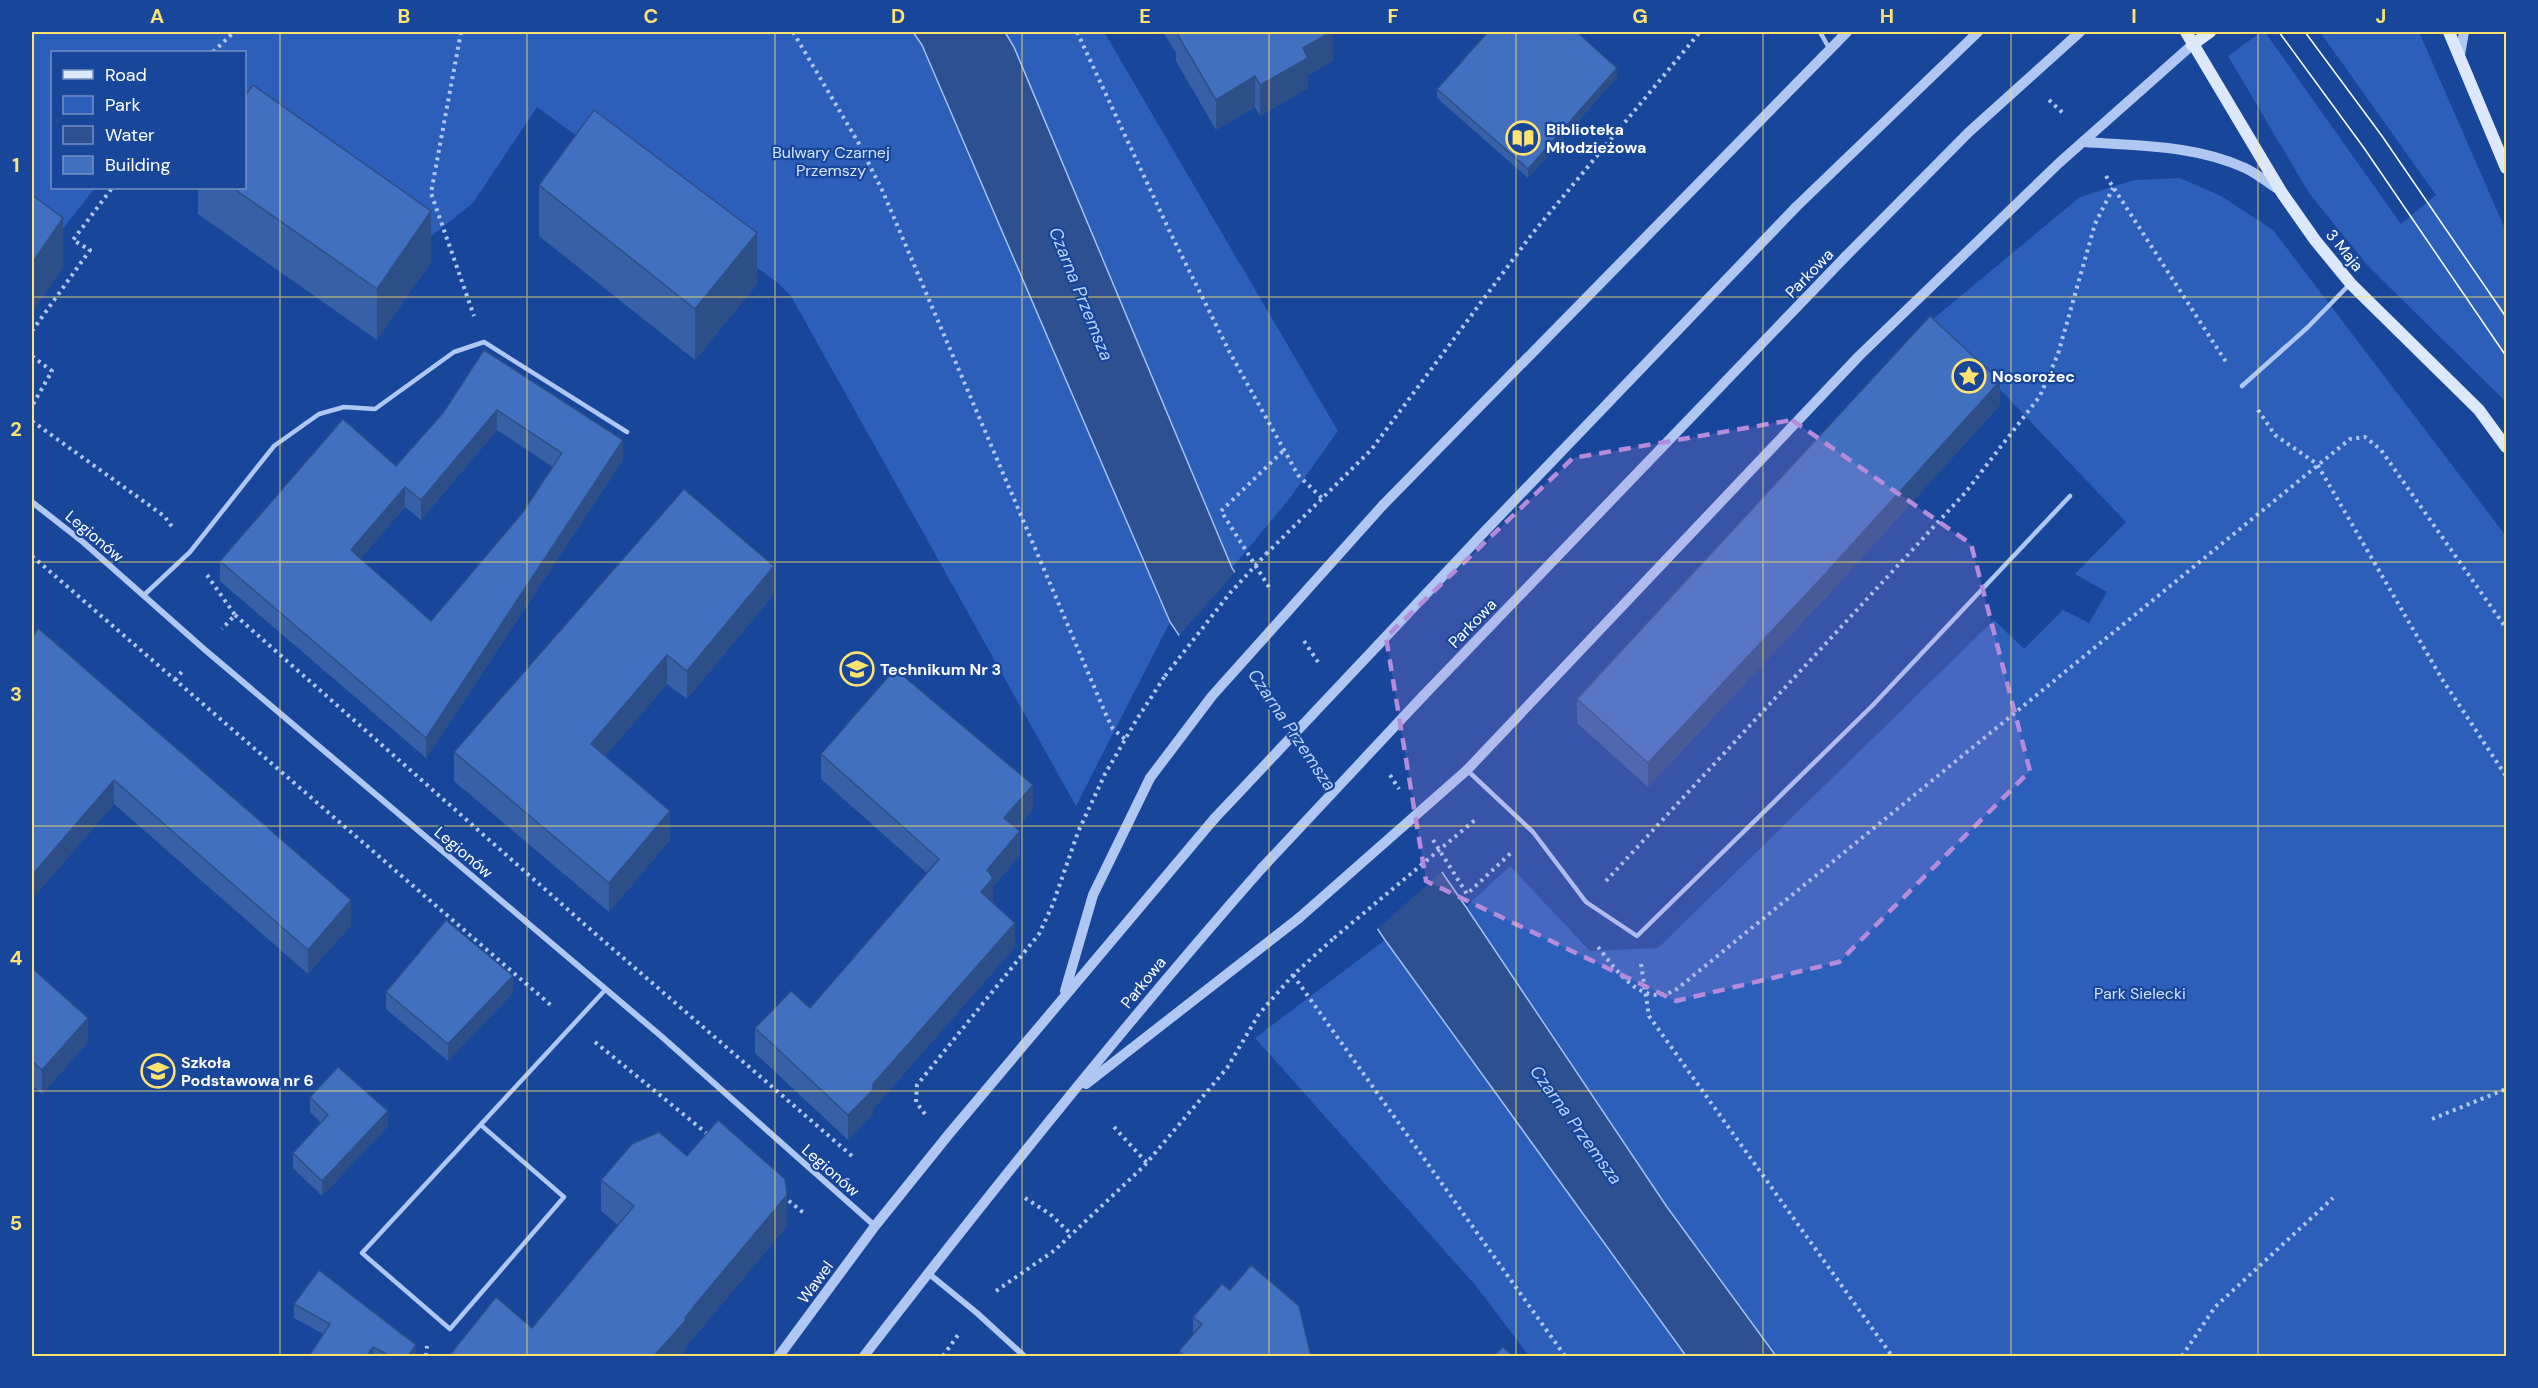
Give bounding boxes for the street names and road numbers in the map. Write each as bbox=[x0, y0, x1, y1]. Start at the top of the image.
street label: 3 Maja bbox=[2321, 225, 2368, 276]
street label: Parkowa bbox=[1781, 244, 1838, 303]
street label: Legionów bbox=[61, 506, 128, 567]
street label: Parkowa bbox=[1444, 594, 1501, 653]
street label: Legionów bbox=[430, 822, 497, 883]
street label: Parkowa bbox=[1116, 952, 1171, 1013]
street label: Legionów bbox=[797, 1140, 864, 1201]
street label: Wawel bbox=[793, 1257, 838, 1308]

